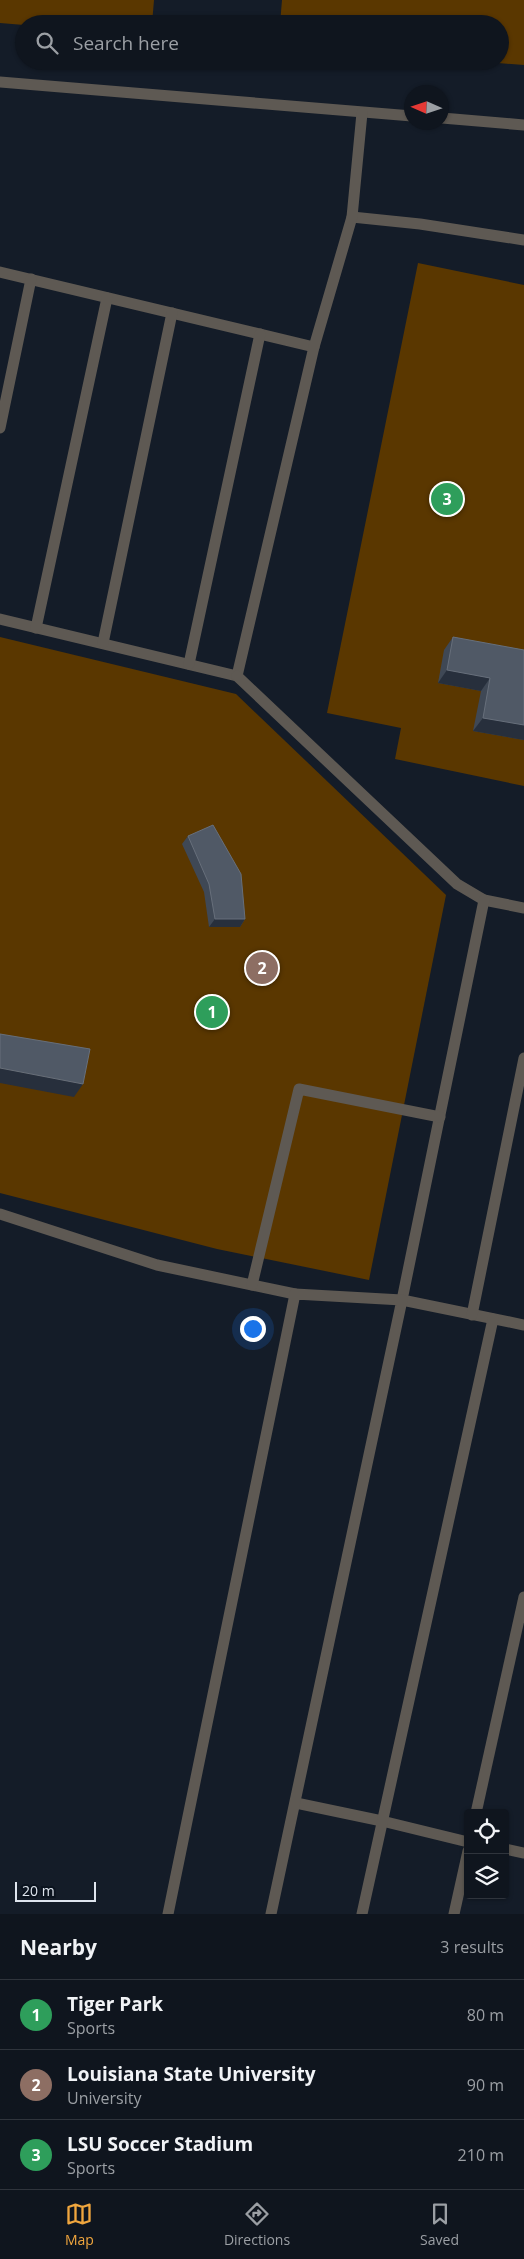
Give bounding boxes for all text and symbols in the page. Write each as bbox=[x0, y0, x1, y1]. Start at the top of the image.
search box bbox=[15, 15, 509, 70]
icon: search bbox=[33, 29, 61, 57]
text: Search here bbox=[73, 30, 179, 56]
north arrow bbox=[404, 85, 449, 130]
pin: 3 bbox=[431, 480, 463, 518]
pin: 2 bbox=[246, 949, 278, 987]
pin: 1 bbox=[196, 993, 228, 1031]
your location bbox=[240, 1316, 266, 1342]
map controls bbox=[464, 1809, 509, 1899]
button: locate bbox=[464, 1809, 509, 1854]
button: layers bbox=[464, 1854, 509, 1899]
scale bar bbox=[15, 1879, 96, 1902]
text: 20 m bbox=[22, 1881, 55, 1900]
text: Nearby bbox=[20, 1933, 97, 1961]
text: 3 results bbox=[440, 1936, 504, 1958]
text: Tiger Park bbox=[67, 1991, 163, 2017]
text: 1 bbox=[31, 2004, 41, 2026]
text: 80 m bbox=[467, 2004, 504, 2026]
text: Sports bbox=[67, 2017, 115, 2039]
text: Louisiana State University bbox=[67, 2061, 316, 2087]
text: 2 bbox=[31, 2074, 41, 2096]
text: 90 m bbox=[467, 2074, 504, 2096]
text: University bbox=[67, 2087, 141, 2109]
text: LSU Soccer Stadium bbox=[67, 2131, 253, 2157]
text: 3 bbox=[31, 2144, 41, 2166]
text: 210 m bbox=[458, 2144, 504, 2166]
text: Sports bbox=[67, 2157, 115, 2179]
tab: Map bbox=[65, 2200, 94, 2249]
tab: Directions bbox=[224, 2200, 290, 2249]
tab: Saved bbox=[420, 2200, 459, 2249]

